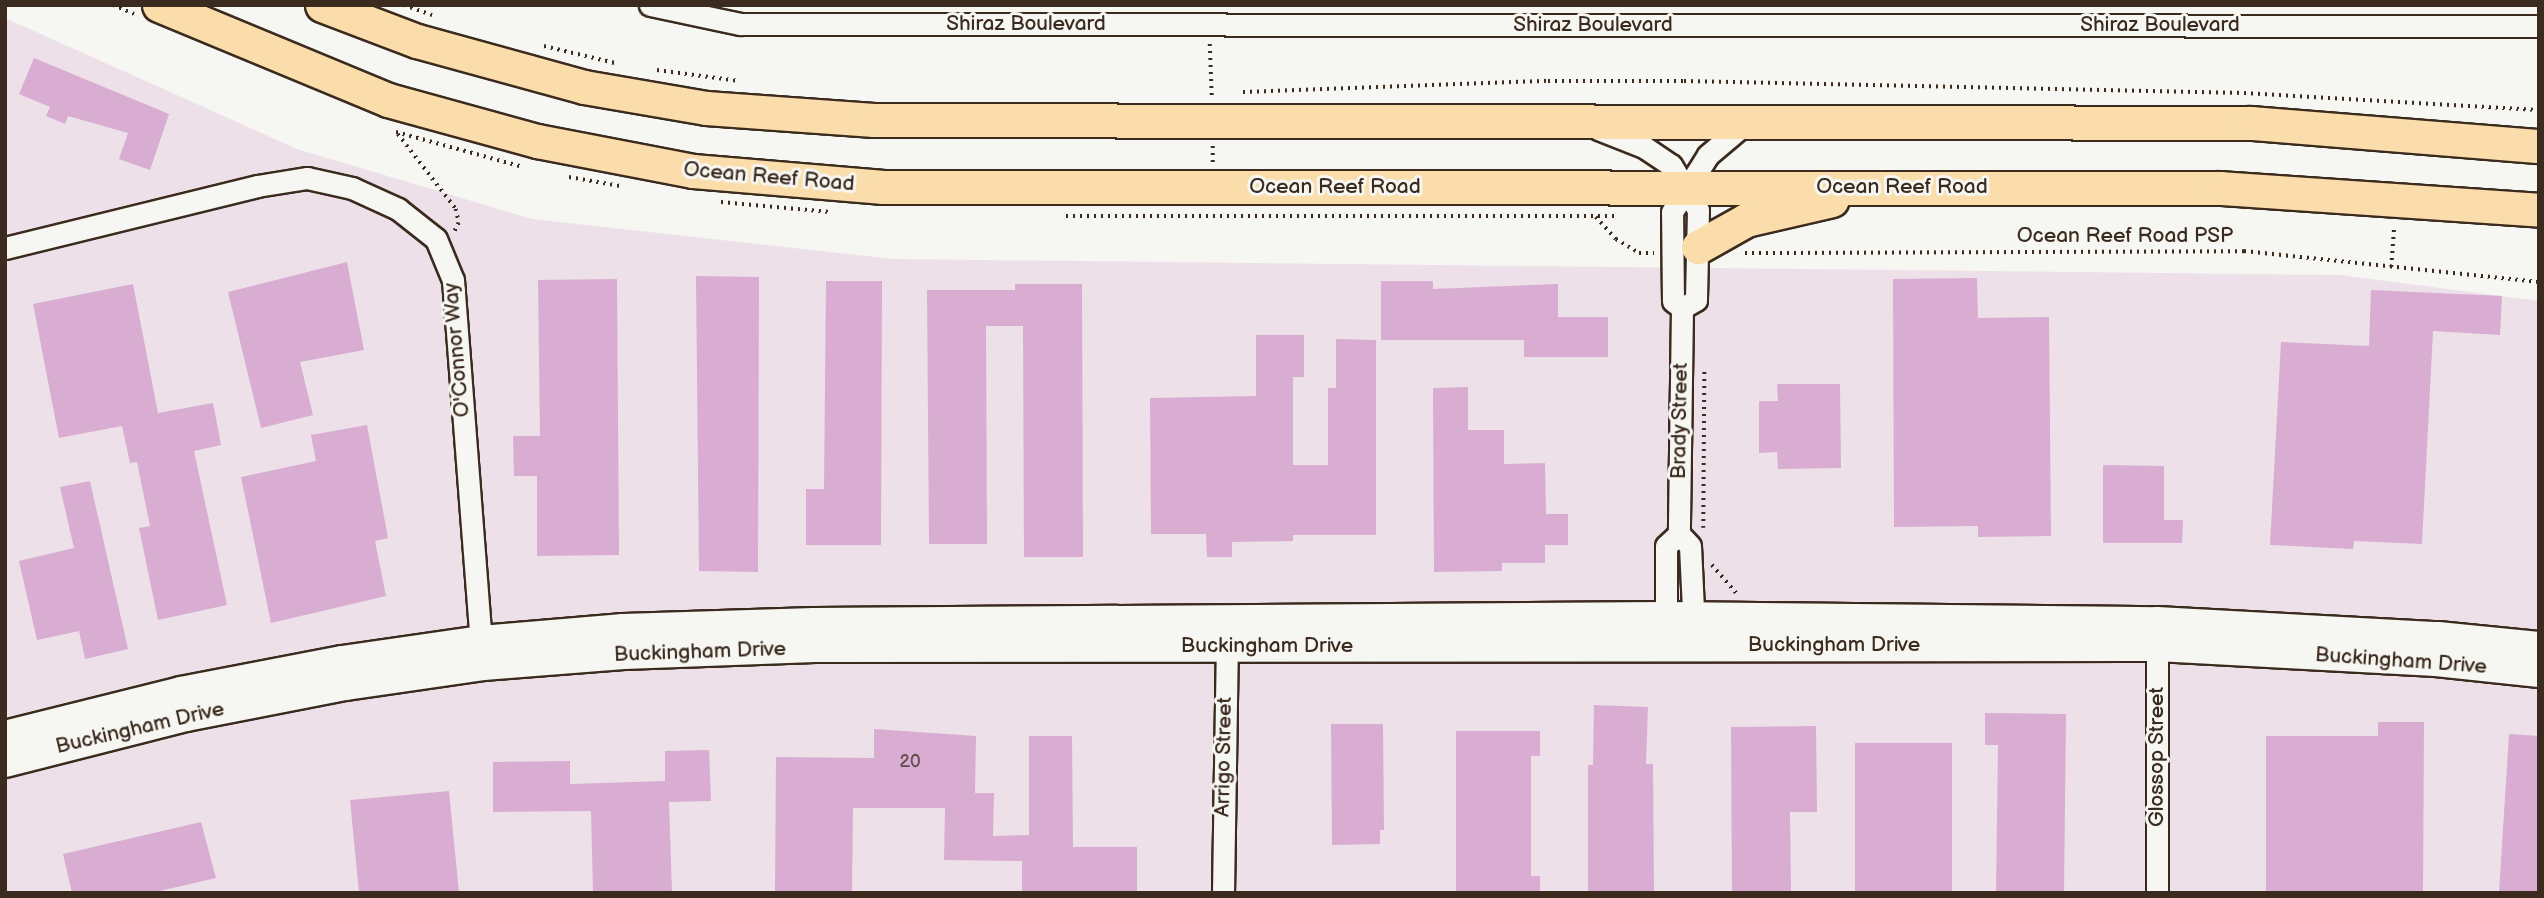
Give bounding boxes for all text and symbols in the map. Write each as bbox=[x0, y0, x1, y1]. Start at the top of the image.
street label: Shiraz Boulevard bbox=[946, 11, 1106, 37]
street label: Shiraz Boulevard bbox=[1513, 12, 1673, 38]
street label: Shiraz Boulevard bbox=[2080, 12, 2240, 38]
street label: Ocean Reef Road bbox=[682, 157, 856, 197]
street label: Ocean Reef Road bbox=[1249, 174, 1421, 200]
street label: Ocean Reef Road bbox=[1816, 174, 1988, 200]
street label: Ocean Reef Road PSP bbox=[2017, 223, 2233, 249]
street label: O'Connor Way bbox=[439, 281, 475, 419]
street label: Brady Street bbox=[1666, 362, 1694, 480]
street label: Buckingham Drive bbox=[1748, 632, 1920, 658]
street label: Buckingham Drive bbox=[1181, 633, 1353, 659]
street label: Buckingham Drive bbox=[613, 636, 787, 668]
street label: Buckingham Drive bbox=[2314, 642, 2488, 680]
street label: Glossop Street bbox=[2144, 687, 2170, 827]
street label: Buckingham Drive bbox=[53, 696, 227, 760]
street label: Arrigo Street bbox=[1210, 697, 1238, 817]
house number: 20 bbox=[899, 751, 921, 773]

